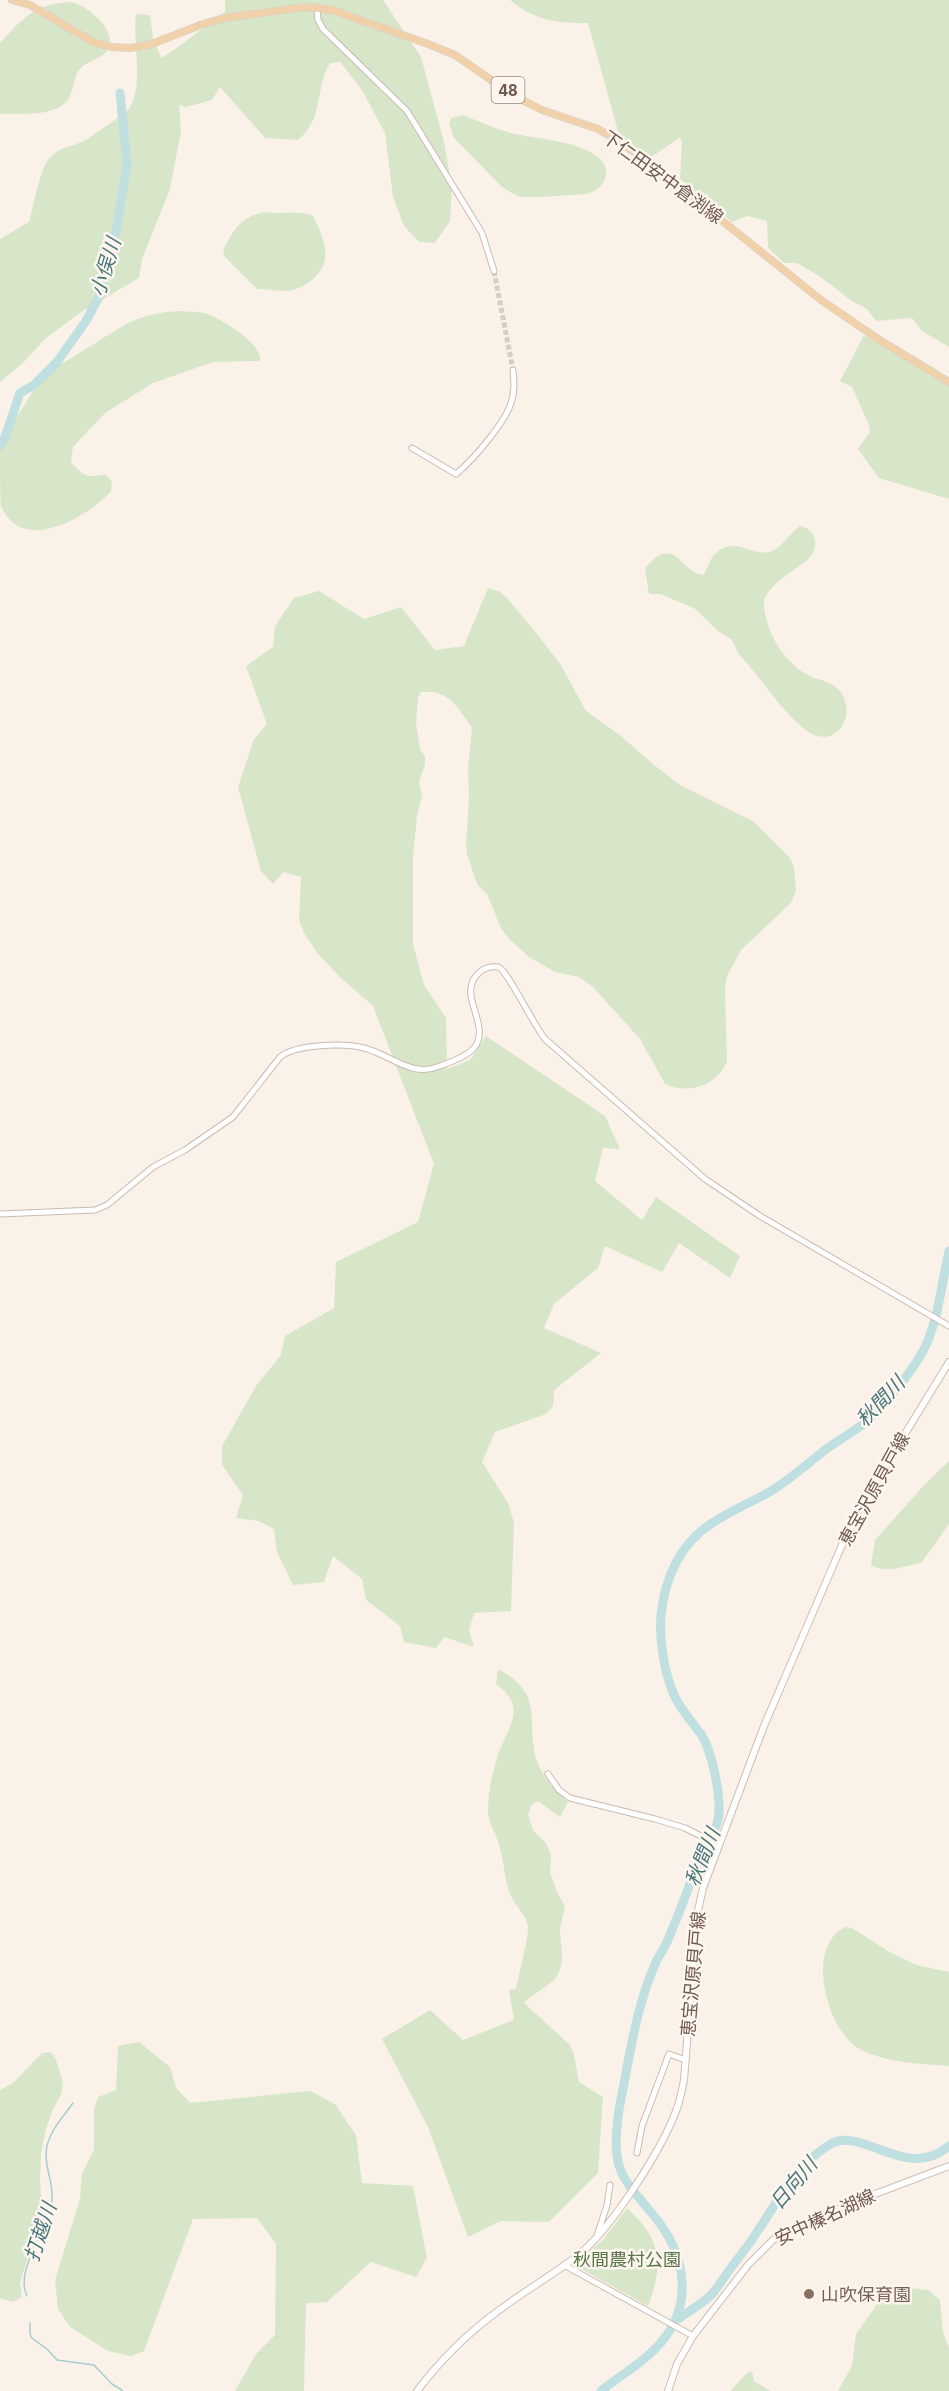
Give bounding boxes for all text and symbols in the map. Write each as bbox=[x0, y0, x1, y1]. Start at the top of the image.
road number: 48 bbox=[492, 77, 524, 103]
street label: 下仁田安中倉渕線 bbox=[598, 125, 728, 229]
water label: 小俣川 bbox=[83, 232, 127, 300]
water label: 秋間川 bbox=[850, 1368, 912, 1432]
street label: 恵宝沢原貝戸線 bbox=[833, 1428, 915, 1550]
water label: 秋間川 bbox=[678, 1822, 727, 1890]
street label: 恵宝沢原貝戸線 bbox=[676, 1910, 710, 2038]
water label: 日向川 bbox=[763, 2150, 824, 2215]
street label: 安中榛名湖線 bbox=[771, 2184, 879, 2250]
water label: 打越川 bbox=[18, 2197, 63, 2265]
park label: 秋間農村公園 bbox=[573, 2248, 681, 2271]
place label: 山吹保育園 bbox=[821, 2283, 911, 2306]
marker: 山吹保育園 bbox=[802, 2287, 816, 2301]

